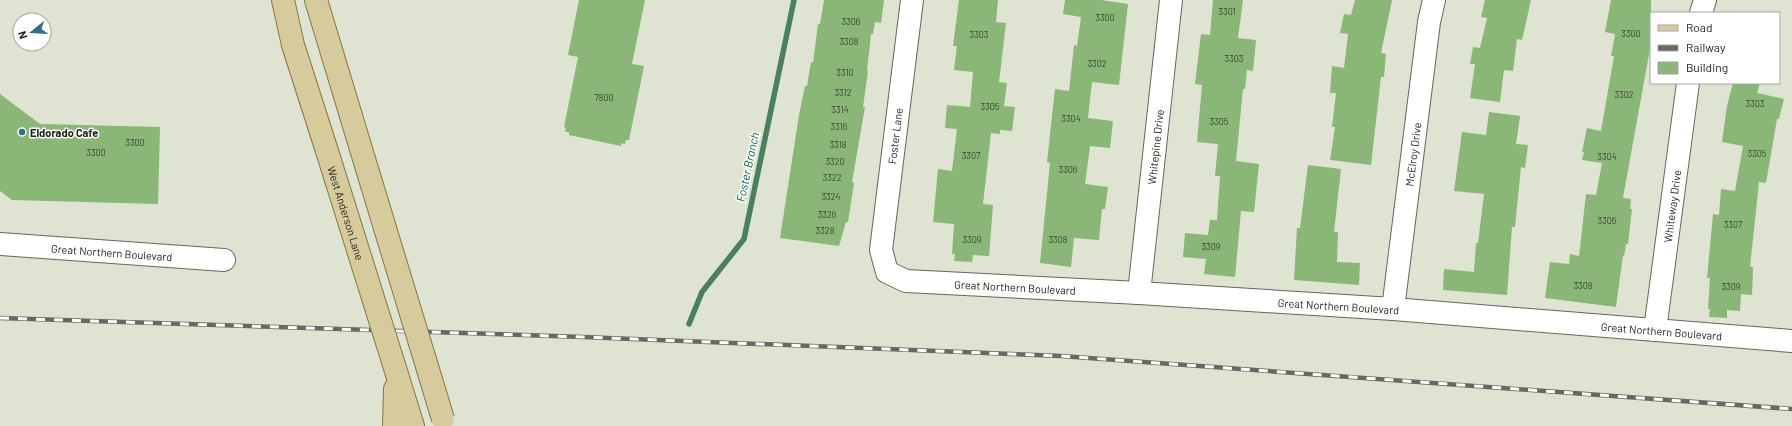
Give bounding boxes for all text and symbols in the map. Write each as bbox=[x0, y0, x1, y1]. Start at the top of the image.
house number: 3301 bbox=[1218, 6, 1236, 17]
north arrow bbox=[12, 12, 52, 52]
house number: 3300 bbox=[1095, 12, 1115, 23]
legend bbox=[1650, 12, 1780, 84]
house number: 3306 bbox=[842, 16, 861, 27]
text: Road bbox=[1686, 20, 1713, 34]
house number: 3300 bbox=[1621, 28, 1641, 39]
house number: 3303 bbox=[970, 29, 989, 40]
text: N bbox=[15, 30, 29, 41]
house number: 3308 bbox=[839, 36, 859, 47]
text: Railway bbox=[1686, 40, 1726, 54]
house number: 3303 bbox=[1225, 53, 1244, 64]
house number: 3302 bbox=[1087, 58, 1107, 69]
text: Building bbox=[1686, 60, 1728, 74]
house number: 3310 bbox=[836, 67, 854, 78]
house number: 3312 bbox=[834, 87, 852, 98]
house number: 3302 bbox=[1614, 89, 1634, 100]
house number: 7800 bbox=[594, 92, 614, 103]
house number: 3303 bbox=[1746, 98, 1765, 109]
house number: 3305 bbox=[981, 101, 1000, 112]
house number: 3314 bbox=[831, 104, 849, 115]
street label: Foster Lane bbox=[885, 107, 905, 165]
street label: Whitepine Drive bbox=[1144, 108, 1166, 185]
house number: 3304 bbox=[1061, 113, 1081, 124]
house number: 3305 bbox=[1210, 116, 1229, 127]
house number: 3316 bbox=[831, 121, 848, 132]
street label: McElroy Drive bbox=[1402, 121, 1423, 187]
place label: Eldorado Cafe bbox=[30, 126, 98, 139]
marker: Eldorado Cafe bbox=[17, 127, 27, 137]
water label: Foster Branch bbox=[733, 131, 761, 203]
house number: 3300 bbox=[125, 137, 145, 148]
house number: 3318 bbox=[829, 139, 847, 150]
house number: 3300 bbox=[86, 147, 106, 158]
house number: 3305 bbox=[1748, 148, 1767, 159]
house number: 3307 bbox=[962, 150, 981, 161]
house number: 3304 bbox=[1597, 151, 1617, 162]
house number: 3320 bbox=[825, 156, 845, 167]
street label: West Anderson Lane bbox=[326, 164, 367, 262]
house number: 3306 bbox=[1059, 164, 1078, 175]
street label: Whiteway Drive bbox=[1660, 169, 1683, 243]
house number: 3322 bbox=[823, 172, 842, 183]
house number: 3324 bbox=[821, 191, 841, 202]
house number: 3326 bbox=[818, 209, 837, 220]
house number: 3306 bbox=[1598, 215, 1617, 226]
house number: 3307 bbox=[1724, 219, 1743, 230]
house number: 3328 bbox=[816, 225, 835, 236]
house number: 3309 bbox=[962, 234, 982, 245]
house number: 3308 bbox=[1048, 234, 1068, 245]
street label: Great Northern Boulevard bbox=[51, 241, 173, 263]
house number: 3309 bbox=[1201, 241, 1221, 252]
street label: Great Northern Boulevard bbox=[954, 277, 1076, 296]
house number: 3308 bbox=[1573, 280, 1593, 291]
house number: 3309 bbox=[1721, 281, 1741, 292]
street label: Great Northern Boulevard bbox=[1277, 295, 1400, 316]
street label: Great Northern Boulevard bbox=[1600, 319, 1723, 342]

